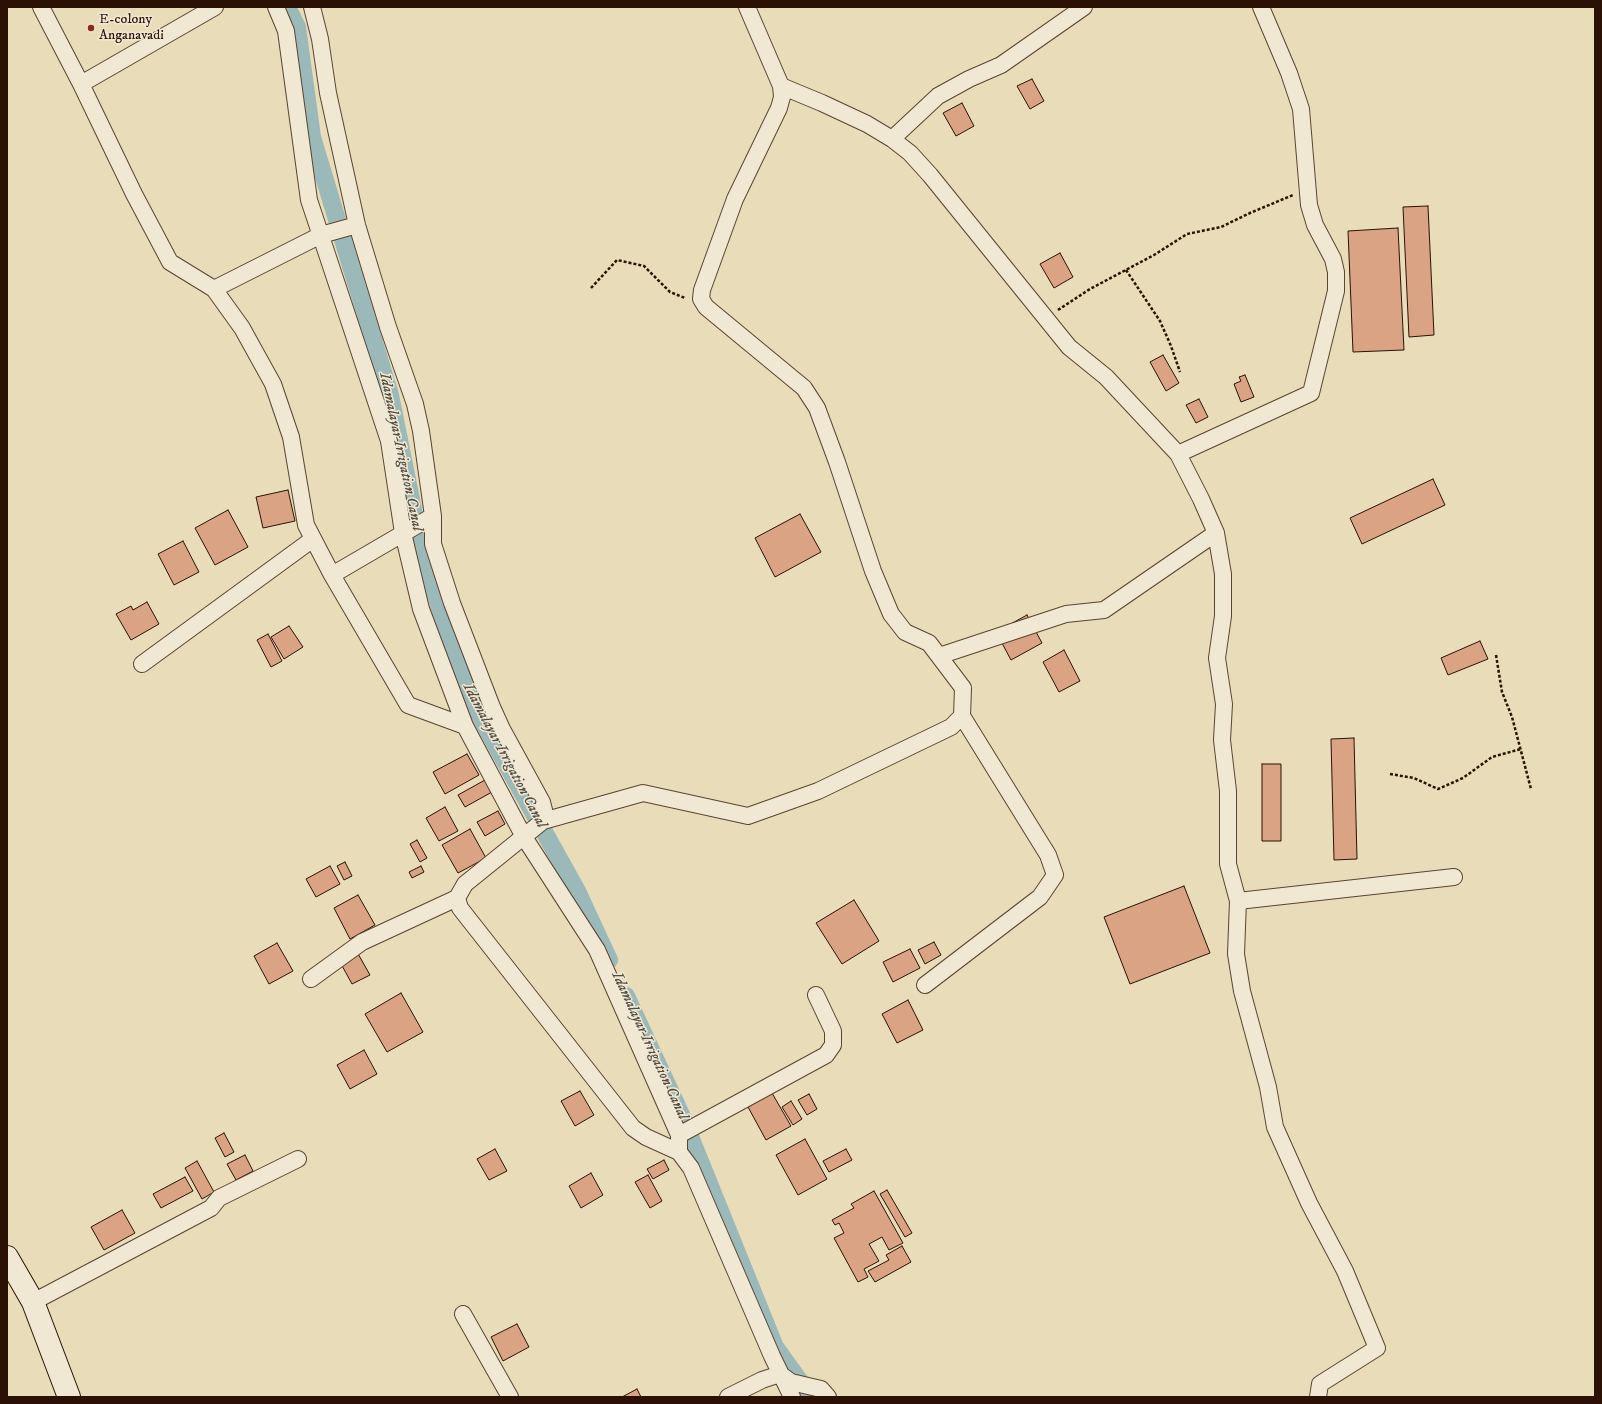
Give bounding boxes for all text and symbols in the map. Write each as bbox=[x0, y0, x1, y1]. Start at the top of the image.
place label: E-colony Anganavadi bbox=[99, 12, 164, 44]
marker: E-colony Anganavadi bbox=[86, 23, 96, 33]
water label: Idamalayar Irrigation Canal bbox=[374, 371, 426, 533]
water label: Idamalayar Irrigation Canal bbox=[458, 681, 550, 831]
water label: Idamalayar Irrigation Canal bbox=[607, 969, 691, 1123]

